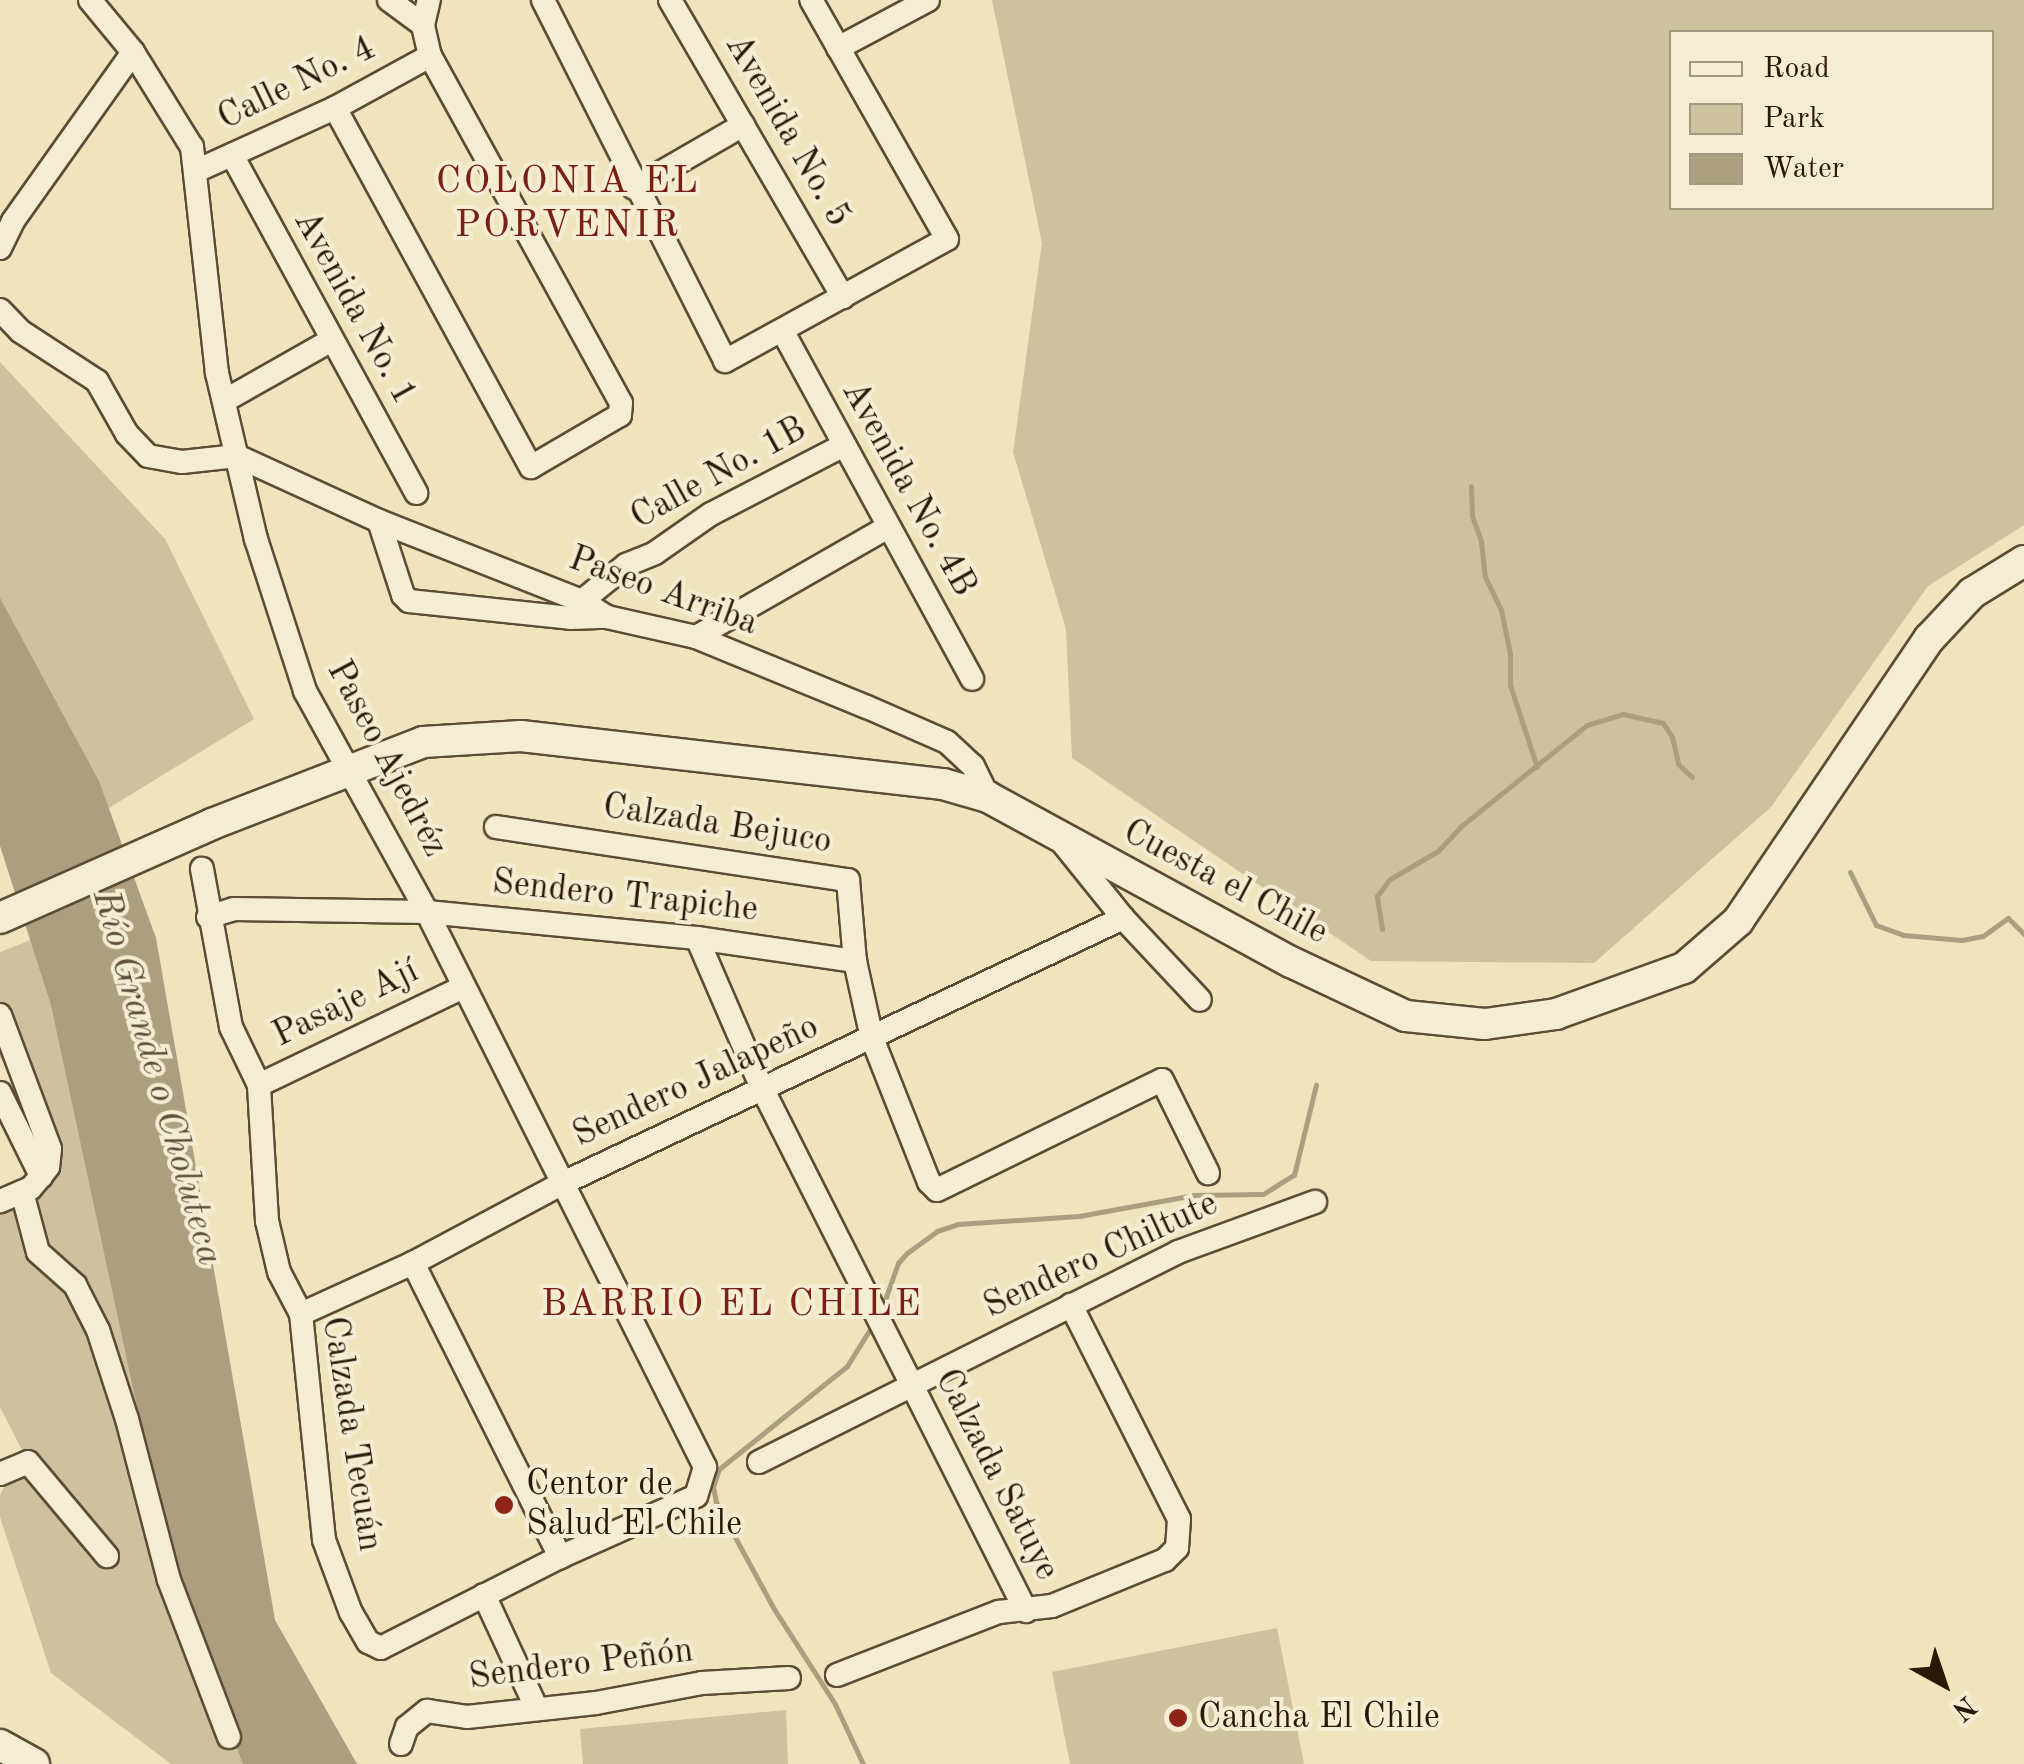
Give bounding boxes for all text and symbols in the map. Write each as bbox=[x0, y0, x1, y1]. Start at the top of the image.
street label: Avenida No. 5 bbox=[715, 27, 859, 235]
street label: Calle No. 4 bbox=[212, 28, 382, 140]
legend bbox=[1669, 30, 1994, 210]
text: Road bbox=[1763, 54, 1830, 84]
text: Park bbox=[1763, 104, 1825, 134]
text: Water bbox=[1763, 154, 1844, 184]
district label: COLONIA EL PORVENIR bbox=[436, 160, 700, 250]
street label: Avenida No. 1 bbox=[283, 204, 425, 412]
street label: Avenida No. 4B bbox=[832, 374, 984, 604]
street label: Calle No. 1B bbox=[624, 409, 814, 539]
street label: Paseo Arriba bbox=[563, 538, 763, 646]
street label: Paseo Ajedréz bbox=[317, 654, 455, 864]
street label: Calzada Bejuco bbox=[600, 786, 834, 864]
street label: Cuesta el Chile bbox=[1116, 811, 1334, 955]
street label: Sendero Trapiche bbox=[490, 862, 760, 932]
water label: Río Grande o Choluteca bbox=[80, 885, 232, 1271]
street label: Pasaje Ají bbox=[266, 951, 426, 1057]
street label: Sendero Jalapeño bbox=[567, 1007, 825, 1157]
street label: Sendero Chiltute bbox=[977, 1183, 1225, 1329]
district label: BARRIO EL CHILE bbox=[541, 1283, 923, 1329]
street label: Calzada Tecuán bbox=[312, 1314, 390, 1554]
street label: Calzada Satuye bbox=[925, 1362, 1067, 1588]
place label: Centor de Salud El Chile bbox=[526, 1464, 742, 1546]
marker: Centor de Salud El Chile bbox=[491, 1492, 517, 1518]
street label: Sendero Peñón bbox=[466, 1630, 696, 1700]
north arrow bbox=[1894, 1634, 1994, 1734]
text: N bbox=[1946, 1689, 1980, 1725]
place label: Cancha El Chile bbox=[1198, 1697, 1440, 1739]
marker: Cancha El Chile bbox=[1167, 1707, 1189, 1729]

